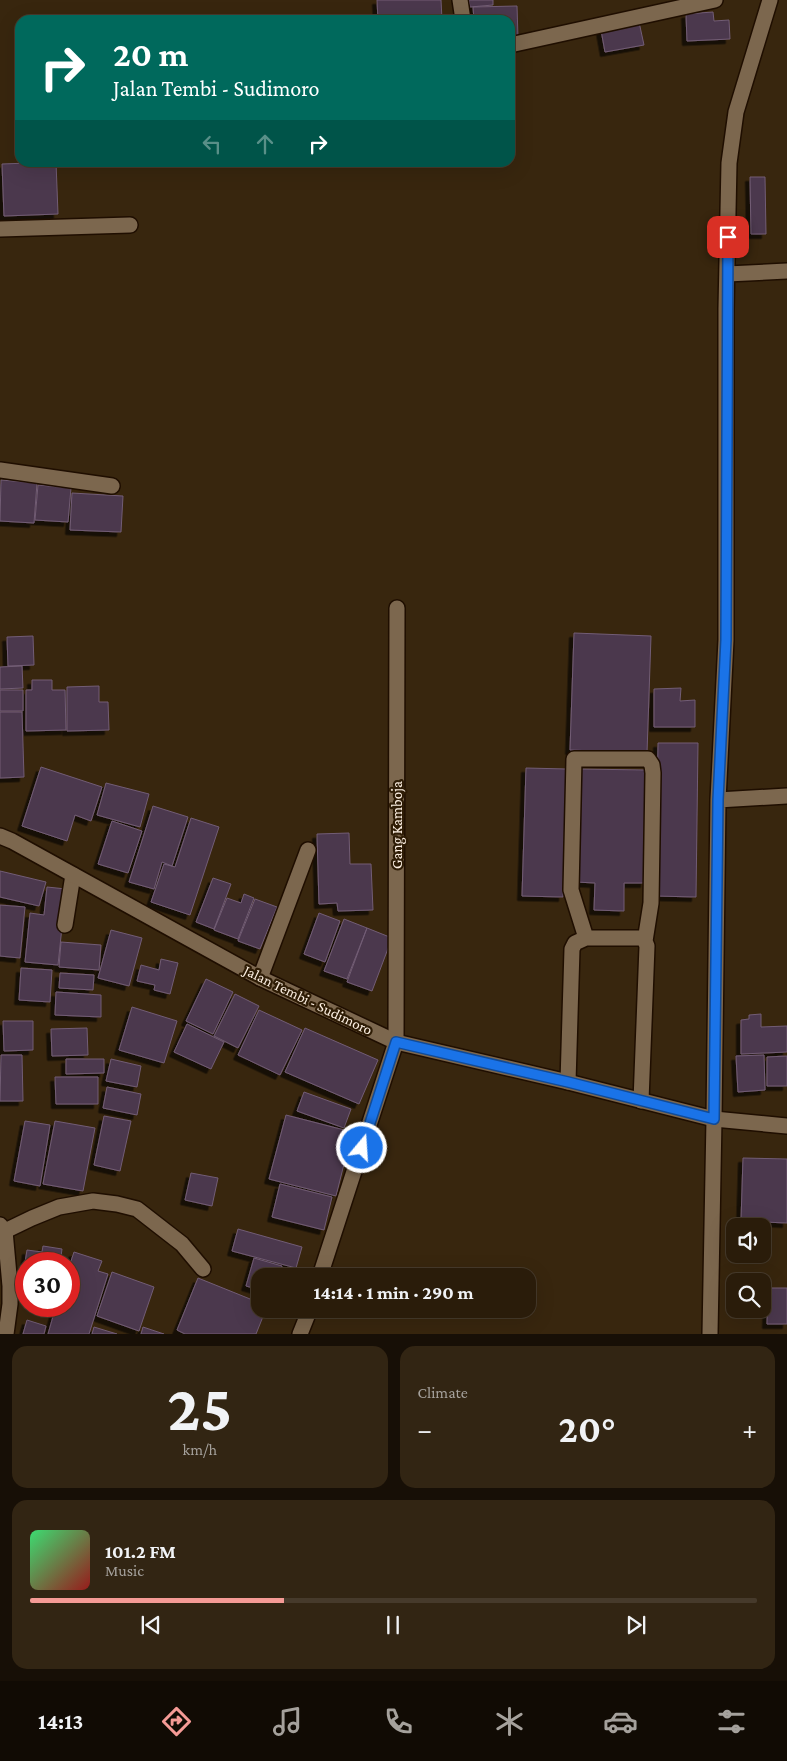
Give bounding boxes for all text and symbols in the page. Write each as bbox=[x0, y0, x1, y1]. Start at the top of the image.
icon: right bbox=[30, 35, 95, 100]
text: 20 m bbox=[113, 35, 188, 74]
text: Jalan Tembi - Sudimoro bbox=[113, 76, 320, 101]
icon: left bbox=[198, 130, 226, 158]
icon: ahead bbox=[251, 130, 279, 158]
icon: right bbox=[304, 130, 332, 158]
pin bbox=[707, 216, 749, 258]
icon: arrive bbox=[714, 223, 742, 251]
street label: Gang Kamboja bbox=[389, 781, 406, 869]
street label: Jalan Tembi - Sudimoro bbox=[239, 961, 375, 1039]
position arrow bbox=[335, 1121, 387, 1173]
map controls bbox=[726, 1218, 771, 1318]
button: sound bbox=[726, 1218, 771, 1263]
speed limit sign: 30 bbox=[15, 1252, 80, 1317]
button: search bbox=[726, 1273, 771, 1318]
text: 14:14 · 1 min · 290 m bbox=[313, 1282, 474, 1303]
text: 25 bbox=[167, 1372, 232, 1444]
text: Climate bbox=[418, 1384, 468, 1401]
text: 20° bbox=[559, 1408, 616, 1450]
text: − bbox=[418, 1414, 432, 1445]
text: + bbox=[742, 1414, 757, 1445]
text: km/h bbox=[183, 1441, 217, 1458]
text: 101.2 FM bbox=[105, 1541, 176, 1562]
text: Music bbox=[105, 1562, 144, 1579]
icon: previous bbox=[137, 1611, 165, 1639]
icon: pause bbox=[379, 1611, 407, 1639]
icon: next bbox=[622, 1611, 650, 1639]
icon: directions bbox=[159, 1704, 194, 1739]
icon: music bbox=[270, 1704, 305, 1739]
icon: phone bbox=[381, 1704, 416, 1739]
icon: climate bbox=[492, 1704, 527, 1739]
icon: car bbox=[603, 1704, 638, 1739]
icon: filters bbox=[714, 1704, 749, 1739]
text: 14:13 bbox=[38, 1709, 83, 1734]

